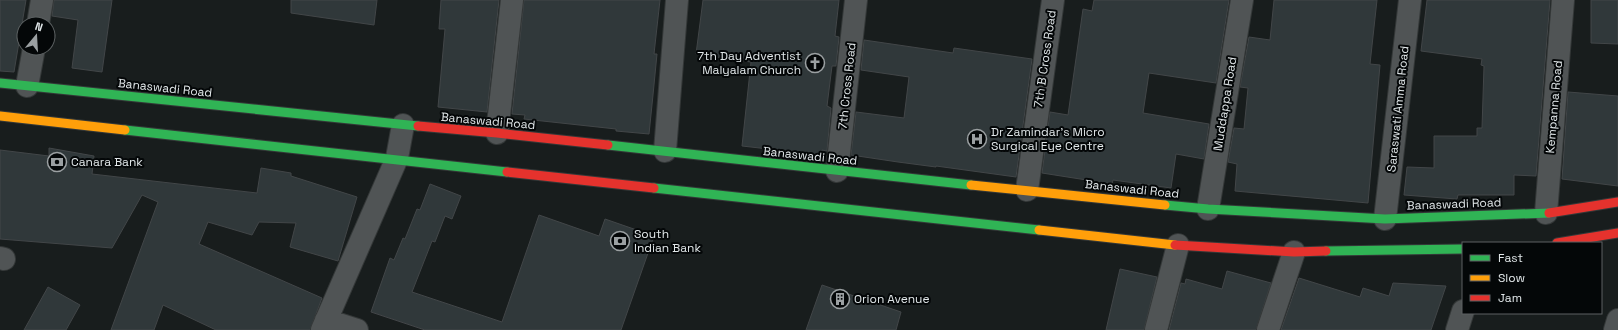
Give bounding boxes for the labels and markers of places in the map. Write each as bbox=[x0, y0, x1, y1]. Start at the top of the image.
place label: 7th Day Adventist Malyalam Church bbox=[697, 48, 801, 78]
church icon: 7th Day Adventist Malyalam Church bbox=[804, 52, 826, 74]
place label: Dr Zamindar's Micro Surgical Eye Centre bbox=[991, 124, 1105, 154]
hospital icon: Dr Zamindar's Micro Surgical Eye Centre bbox=[966, 128, 988, 150]
bank icon: Canara Bank bbox=[46, 151, 68, 173]
place label: Canara Bank bbox=[71, 154, 143, 170]
place label: South Indian Bank bbox=[634, 226, 701, 256]
bank icon: South Indian Bank bbox=[609, 230, 631, 252]
building icon: Orion Avenue bbox=[829, 288, 851, 310]
place label: Orion Avenue bbox=[854, 291, 930, 307]

